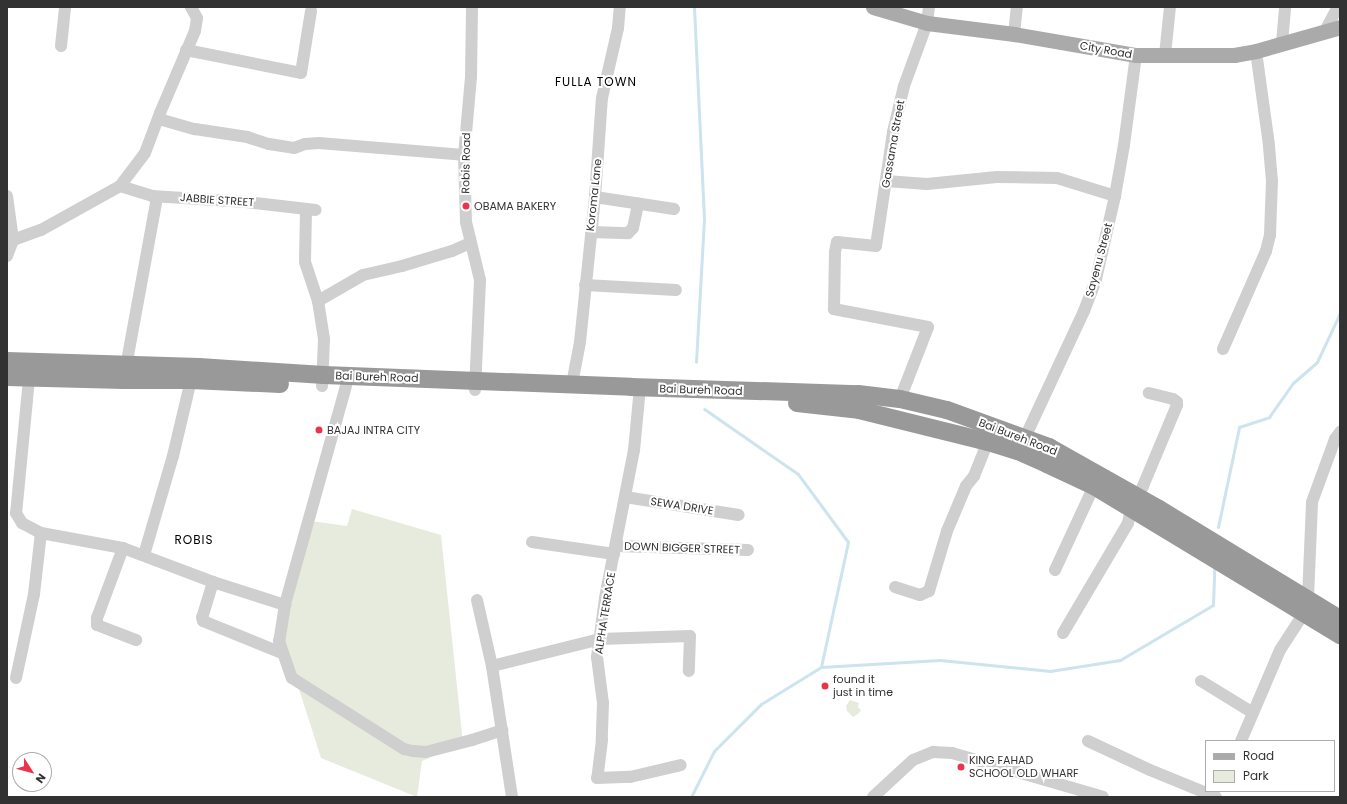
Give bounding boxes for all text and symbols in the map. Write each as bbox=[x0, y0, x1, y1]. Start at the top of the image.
street label: City Road bbox=[1079, 39, 1133, 61]
district label: FULLA TOWN bbox=[555, 75, 637, 89]
street label: Gassama Street bbox=[879, 99, 907, 189]
street label: Robis Road bbox=[459, 132, 473, 194]
street label: Koroma Lane bbox=[584, 158, 604, 232]
street label: JABBIE STREET bbox=[179, 191, 255, 209]
place label: OBAMA BAKERY bbox=[474, 199, 556, 213]
marker: OBAMA BAKERY bbox=[461, 201, 471, 211]
street label: Sayenu Street bbox=[1083, 222, 1115, 298]
street label: Bai Bureh Road bbox=[335, 369, 419, 385]
street label: Bai Bureh Road bbox=[659, 382, 743, 398]
street label: Bai Bureh Road bbox=[977, 416, 1059, 458]
place label: BAJAJ INTRA CITY bbox=[327, 423, 420, 437]
marker: BAJAJ INTRA CITY bbox=[314, 425, 324, 435]
street label: SEWA DRIVE bbox=[650, 495, 714, 517]
district label: ROBIS bbox=[174, 533, 214, 547]
street label: DOWN BIGGER STREET bbox=[624, 539, 740, 557]
street label: ALPHA TERRACE bbox=[592, 571, 618, 655]
place label: found it just in time bbox=[833, 673, 893, 699]
marker: found it just in time bbox=[820, 681, 830, 691]
legend bbox=[1205, 740, 1335, 792]
text: Road bbox=[1243, 747, 1274, 764]
north arrow bbox=[12, 752, 52, 792]
place label: KING FAHAD SCHOOL OLD WHARF bbox=[969, 754, 1079, 780]
marker: KING FAHAD SCHOOL OLD WHARF bbox=[956, 762, 966, 772]
text: Park bbox=[1243, 767, 1269, 784]
text: N bbox=[32, 770, 50, 787]

